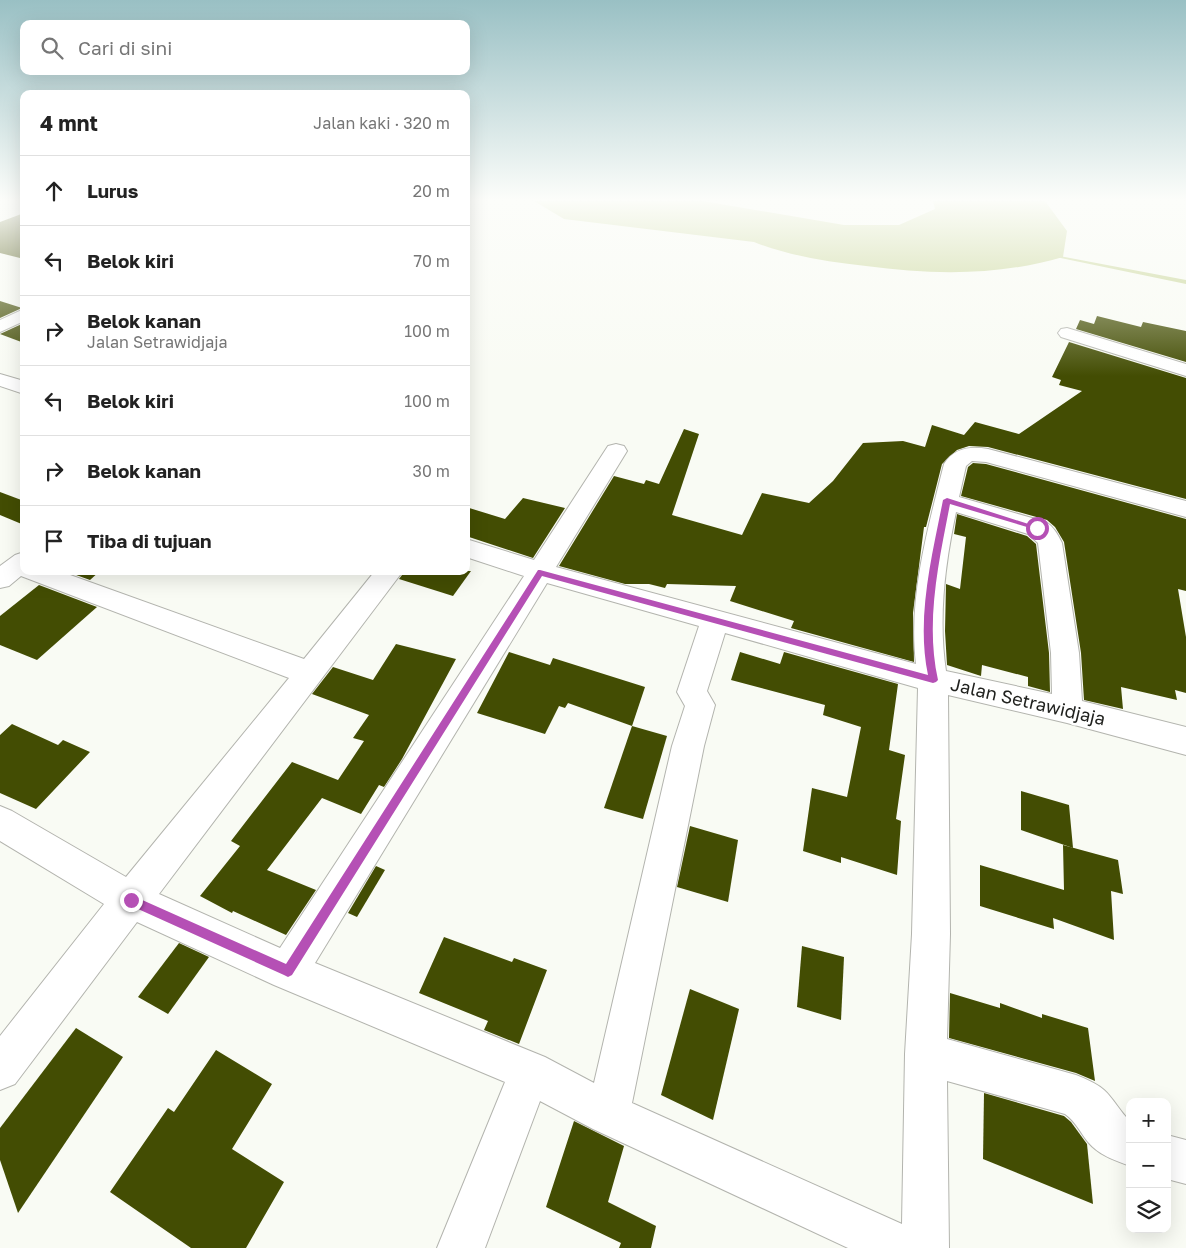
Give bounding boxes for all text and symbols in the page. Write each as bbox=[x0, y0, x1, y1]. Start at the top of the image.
search box bbox=[20, 20, 470, 75]
icon: search bbox=[38, 34, 66, 62]
text: Cari di sini bbox=[78, 36, 172, 59]
text: 4 mnt bbox=[40, 110, 98, 136]
text: Jalan kaki · 320 m bbox=[313, 113, 450, 133]
icon: ahead bbox=[40, 177, 68, 205]
text: Lurus bbox=[87, 179, 138, 202]
text: 20 m bbox=[413, 181, 450, 201]
icon: left bbox=[40, 247, 68, 275]
text: Belok kiri bbox=[87, 249, 174, 272]
text: 70 m bbox=[413, 251, 450, 271]
text: Belok kanan bbox=[87, 309, 201, 332]
icon: right bbox=[40, 317, 68, 345]
text: 100 m bbox=[404, 321, 450, 341]
text: Jalan Setrawidjaja bbox=[87, 332, 228, 352]
icon: left bbox=[40, 387, 68, 415]
text: Belok kiri bbox=[87, 389, 174, 412]
text: 100 m bbox=[404, 391, 450, 411]
icon: right bbox=[40, 457, 68, 485]
text: Belok kanan bbox=[87, 459, 201, 482]
text: 30 m bbox=[413, 461, 450, 481]
route start bbox=[1026, 517, 1049, 540]
icon: arrive bbox=[40, 527, 68, 555]
text: Tiba di tujuan bbox=[87, 529, 212, 552]
street label: Jalan Setrawidjaja bbox=[949, 673, 1108, 730]
route end bbox=[120, 889, 143, 912]
map controls bbox=[1126, 1098, 1171, 1233]
button: + bbox=[1126, 1098, 1171, 1143]
button: − bbox=[1126, 1143, 1171, 1188]
button: layers bbox=[1126, 1188, 1171, 1233]

